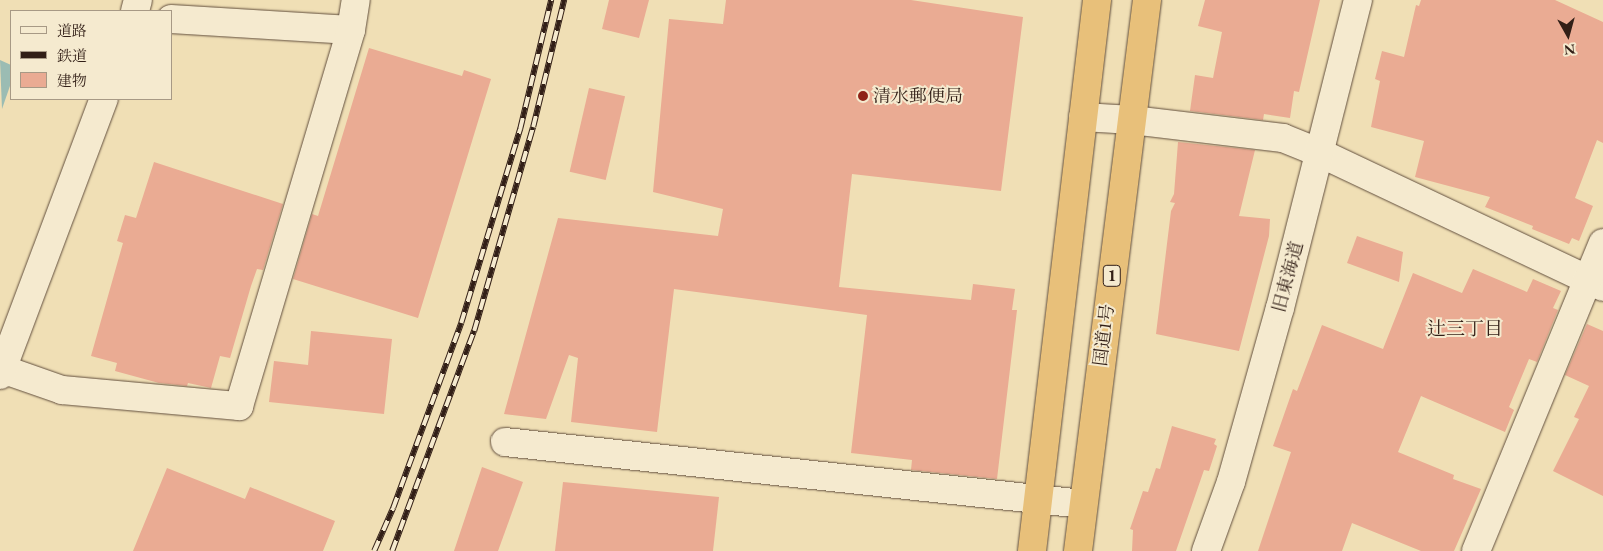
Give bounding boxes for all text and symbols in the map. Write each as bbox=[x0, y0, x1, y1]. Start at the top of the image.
legend bbox=[10, 10, 172, 100]
north arrow bbox=[1543, 10, 1593, 60]
text: 道路 bbox=[57, 21, 87, 40]
text: N bbox=[1563, 40, 1577, 60]
text: 鉄道 bbox=[57, 46, 87, 65]
text: 建物 bbox=[57, 71, 87, 90]
place label: 清水郵便局 bbox=[873, 85, 963, 107]
marker: 清水郵便局 bbox=[857, 90, 869, 102]
street label: 旧東海道 bbox=[1268, 239, 1308, 315]
road number: 1 bbox=[1102, 262, 1122, 290]
street label: 国道1号 bbox=[1089, 303, 1119, 367]
district label: 辻三丁目 bbox=[1427, 318, 1503, 340]

